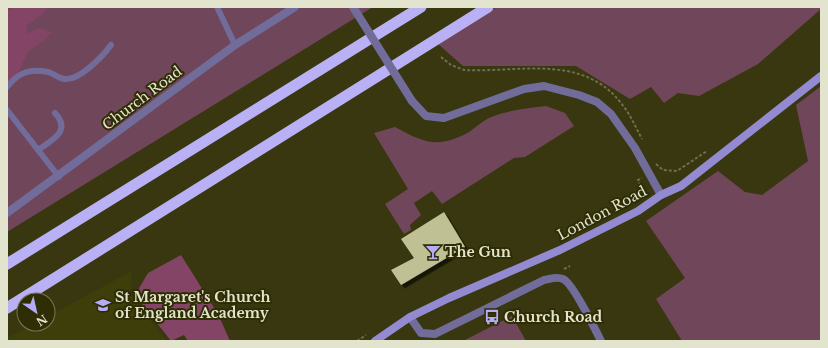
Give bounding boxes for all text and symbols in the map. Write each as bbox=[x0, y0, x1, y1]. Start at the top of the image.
street label: Church Road bbox=[99, 62, 186, 134]
street label: London Road bbox=[554, 182, 650, 244]
bar icon: The Gun bbox=[424, 243, 442, 261]
place label: The Gun bbox=[445, 243, 511, 261]
place label: St Margaret's Church of England Academy bbox=[115, 288, 271, 322]
north arrow bbox=[16, 292, 56, 332]
school or university icon: St Margaret's Church of England Academy bbox=[94, 296, 112, 314]
bus stop icon: Church Road bbox=[483, 308, 501, 326]
place label: Church Road bbox=[504, 308, 603, 326]
text: N bbox=[33, 312, 50, 329]

